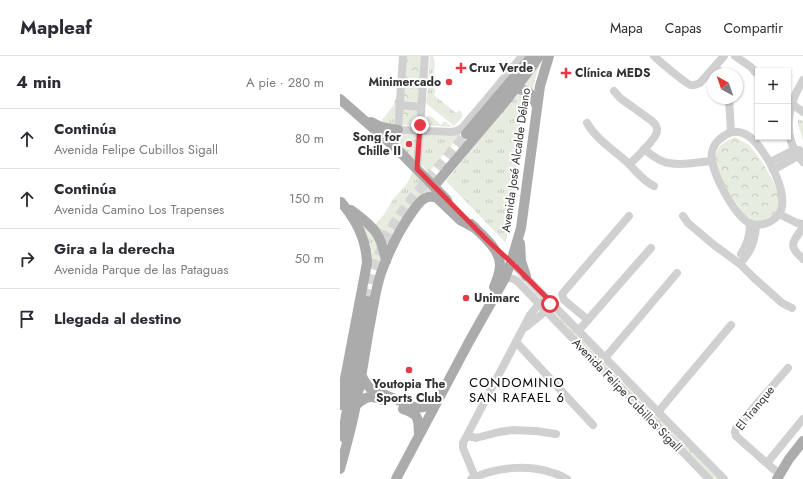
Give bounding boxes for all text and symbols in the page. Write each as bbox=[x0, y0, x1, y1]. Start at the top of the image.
text: Mapleaf bbox=[20, 14, 92, 41]
text: Mapa bbox=[610, 18, 643, 38]
text: Capas bbox=[665, 18, 702, 38]
text: Compartir bbox=[724, 18, 783, 38]
place label: Cruz Verde bbox=[469, 59, 533, 77]
marker: Cruz Verde bbox=[456, 63, 466, 73]
place label: Clínica MEDS bbox=[575, 64, 651, 82]
marker: Clínica MEDS bbox=[560, 67, 572, 79]
north arrow bbox=[707, 68, 743, 104]
map controls bbox=[755, 68, 791, 140]
button: + bbox=[755, 68, 791, 104]
text: 4 min bbox=[16, 70, 61, 94]
text: A pie · 280 m bbox=[246, 73, 324, 92]
place label: Minimercado bbox=[368, 73, 441, 91]
marker: Minimercado bbox=[444, 77, 454, 87]
street label: Avenida José Alcalde Délano bbox=[497, 86, 535, 233]
button: − bbox=[755, 104, 791, 140]
route end bbox=[411, 116, 429, 134]
text: Continúa bbox=[54, 118, 116, 140]
icon: ahead bbox=[16, 128, 38, 150]
place label: Song for Chille II bbox=[352, 128, 401, 160]
text: 80 m bbox=[295, 129, 324, 148]
marker: Song for Chille II bbox=[404, 139, 414, 149]
text: Avenida Felipe Cubillos Sigall bbox=[54, 140, 218, 159]
text: Continúa bbox=[54, 178, 116, 200]
icon: ahead bbox=[16, 188, 38, 210]
text: 150 m bbox=[289, 189, 324, 208]
text: Avenida Camino Los Trapenses bbox=[54, 200, 224, 219]
text: Gira a la derecha bbox=[54, 238, 175, 260]
icon: right bbox=[16, 248, 38, 270]
text: 50 m bbox=[295, 249, 324, 268]
text: Avenida Parque de las Pataguas bbox=[54, 260, 228, 279]
place label: Unimarc bbox=[474, 289, 520, 307]
marker: Unimarc bbox=[461, 293, 471, 303]
route start bbox=[541, 295, 559, 313]
icon: arrive bbox=[16, 308, 38, 330]
text: Llegada al destino bbox=[54, 308, 181, 330]
street label: Avenida Felipe Cubillos Sigall bbox=[568, 334, 686, 456]
marker: Youtopia The Sports Club bbox=[404, 365, 414, 375]
district label: CONDOMINIO SAN RAFAEL 6 bbox=[469, 373, 565, 407]
place label: Youtopia The Sports Club bbox=[372, 375, 446, 407]
street label: El Tranque bbox=[731, 382, 779, 434]

